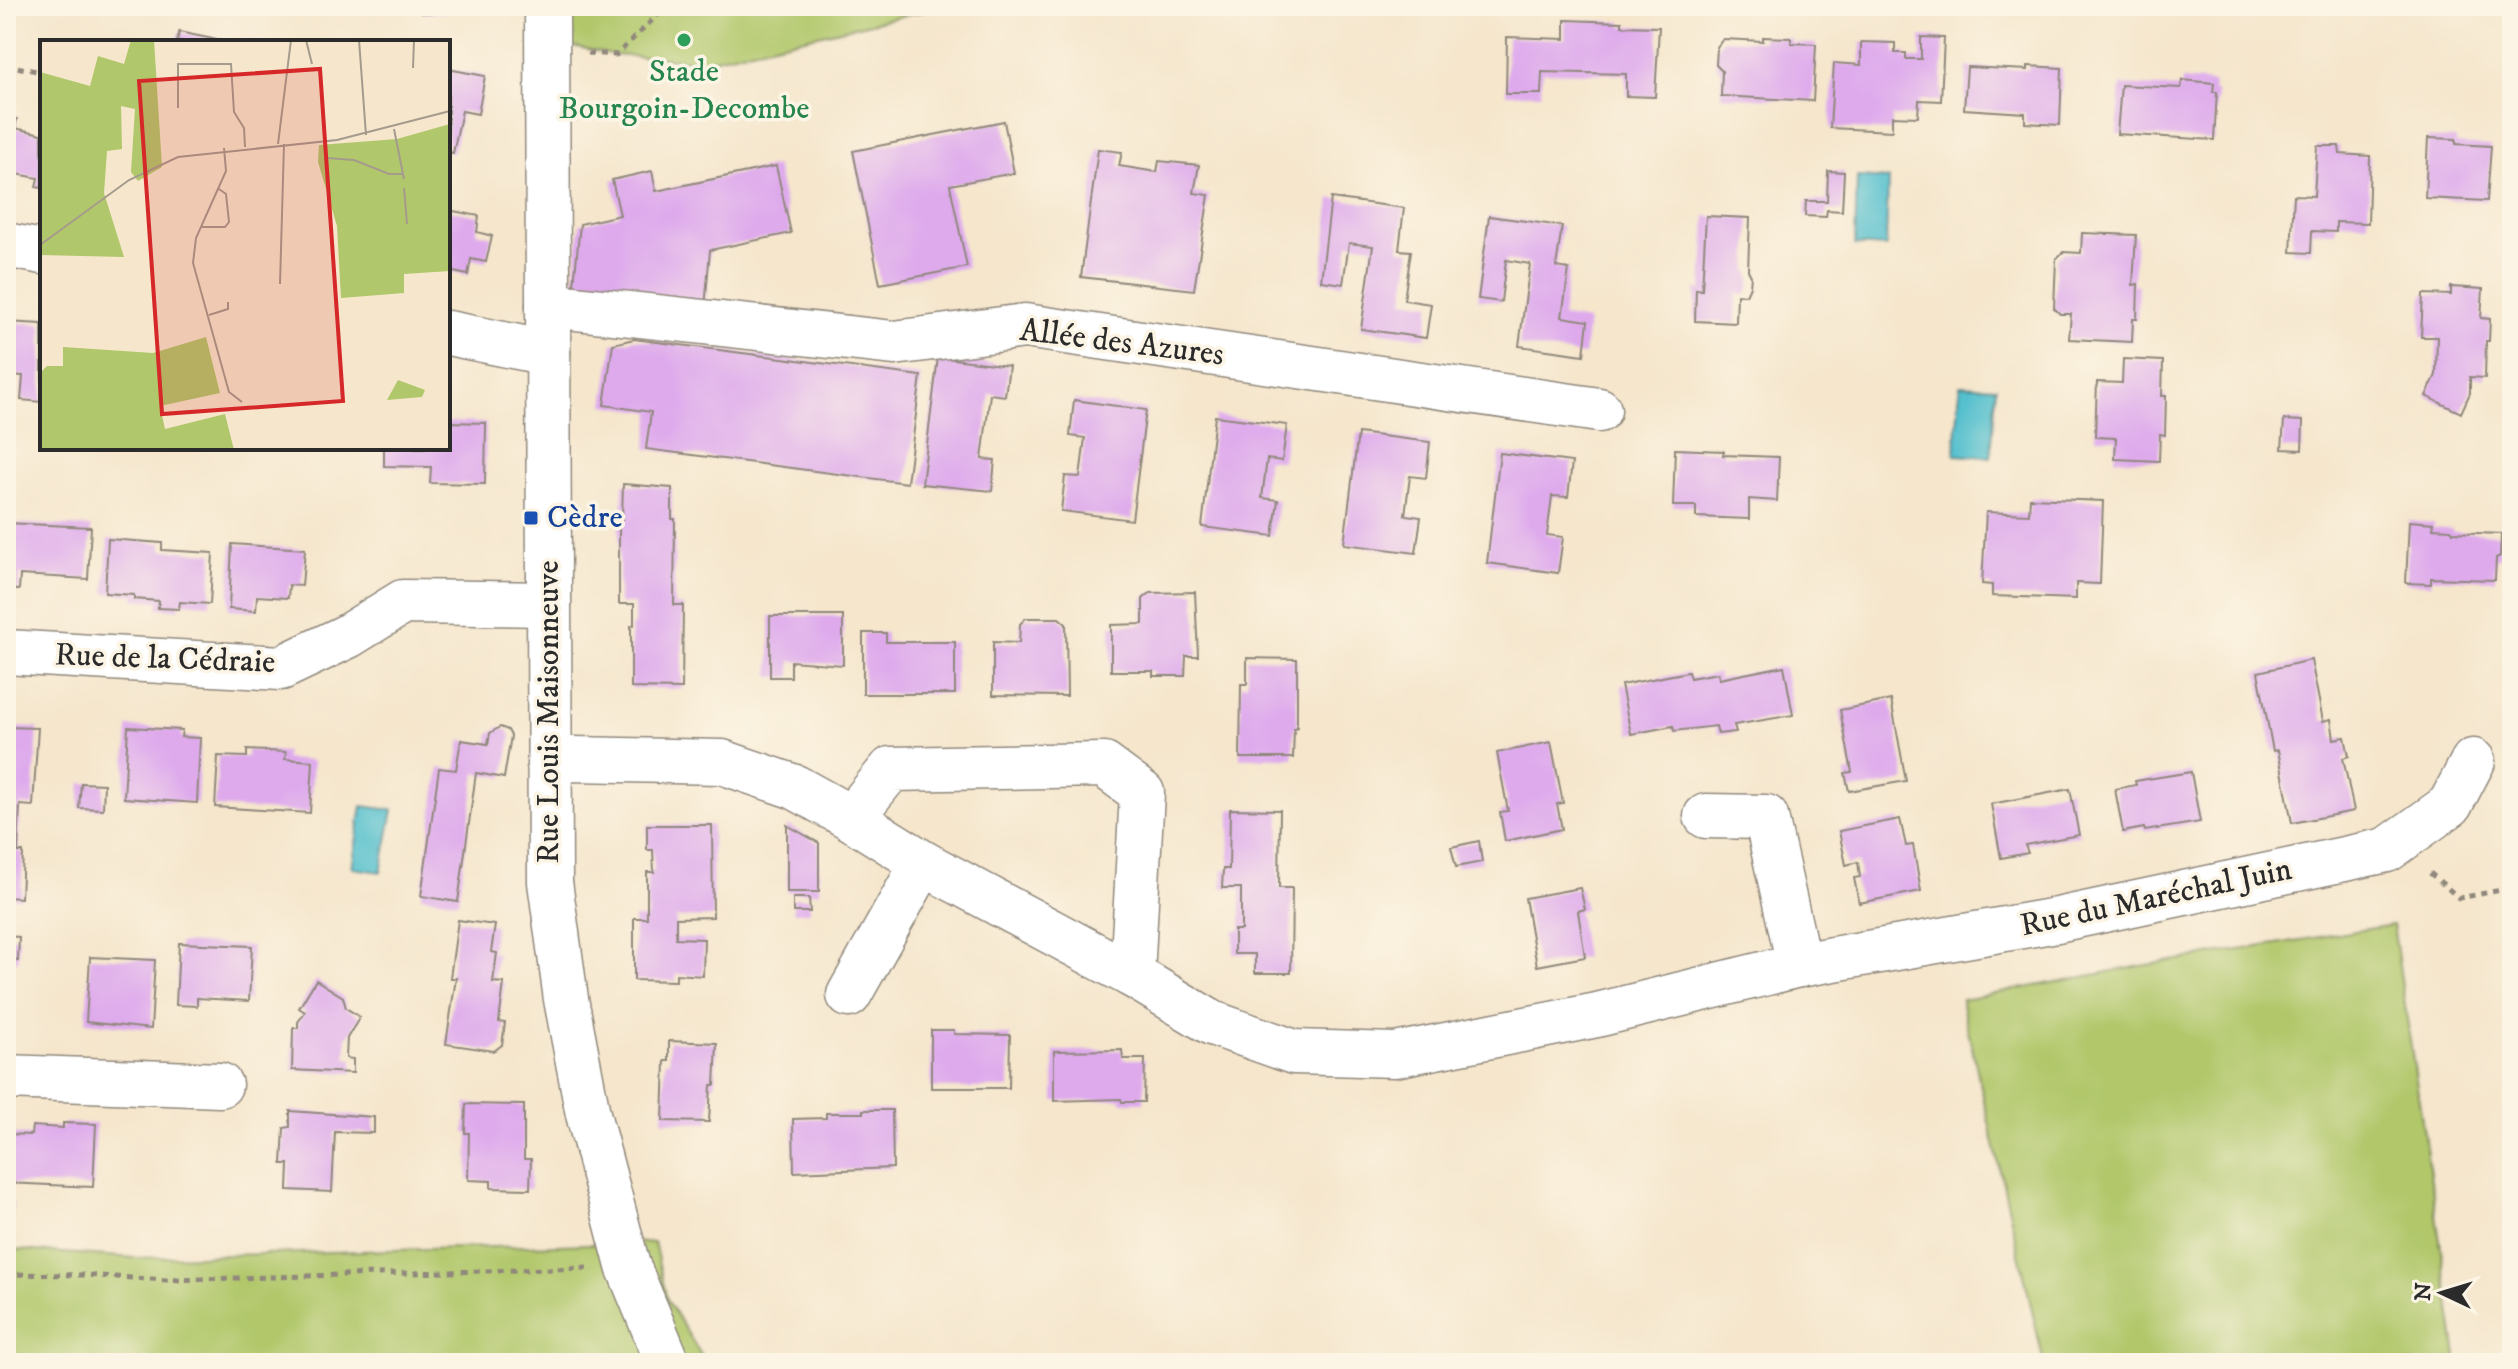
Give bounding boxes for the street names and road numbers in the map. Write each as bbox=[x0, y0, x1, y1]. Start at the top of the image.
street label: Allée des Azures bbox=[1018, 311, 1226, 375]
street label: Rue Louis Maisonneuve bbox=[529, 560, 569, 864]
street label: Rue de la Cédraie bbox=[54, 635, 276, 683]
street label: Rue du Maréchal Juin bbox=[2017, 850, 2296, 946]

